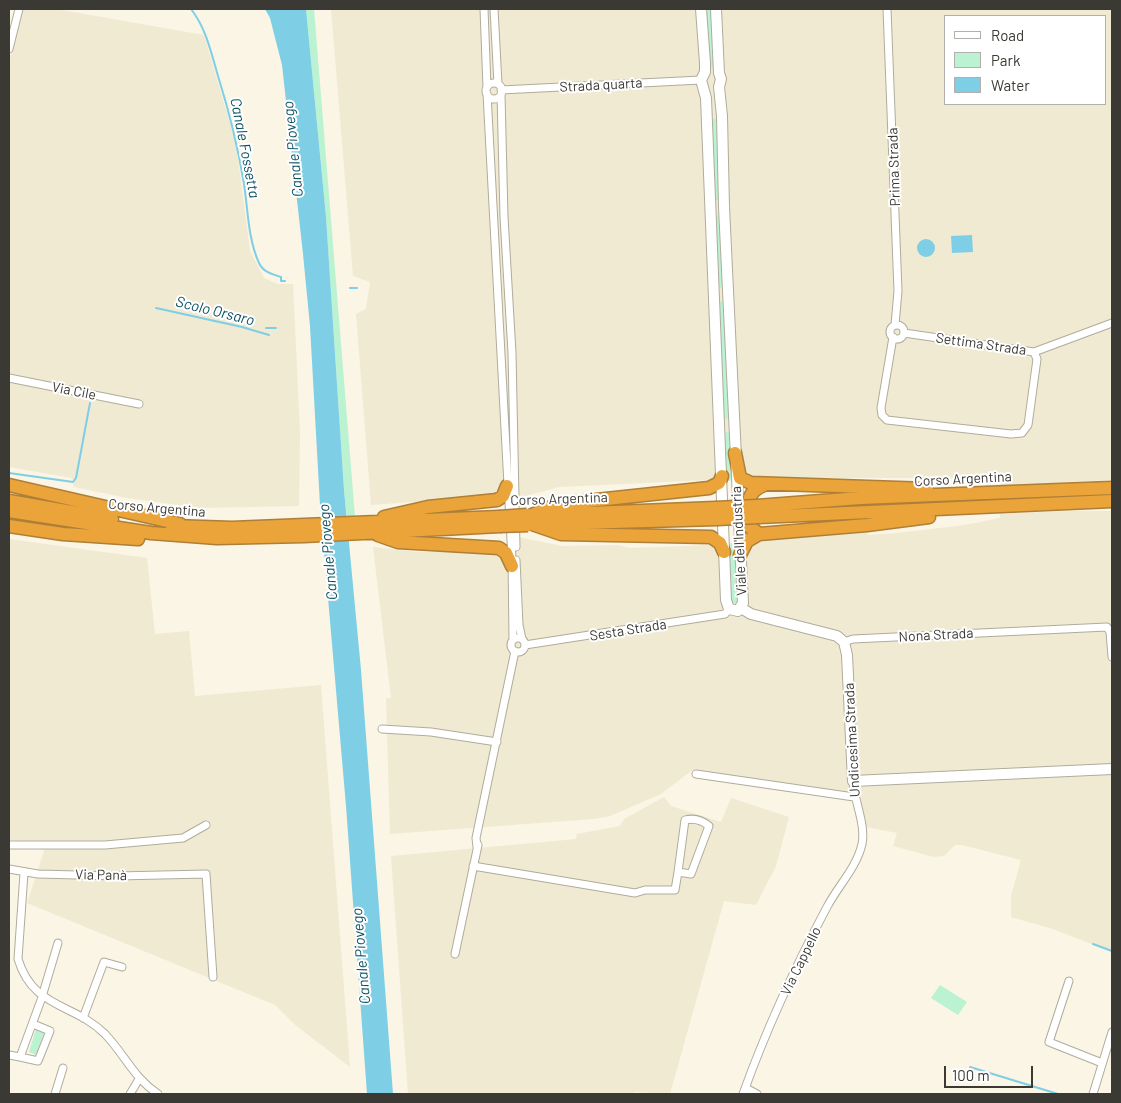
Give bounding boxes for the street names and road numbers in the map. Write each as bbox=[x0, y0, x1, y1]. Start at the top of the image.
street label: Strada quarta bbox=[559, 74, 643, 96]
street label: Prima Strada bbox=[884, 127, 904, 207]
street label: Settima Strada bbox=[935, 329, 1027, 359]
street label: Via Cile bbox=[51, 379, 97, 403]
street label: Corso Argentina bbox=[914, 468, 1012, 490]
street label: Viale dell'Industria bbox=[728, 486, 750, 596]
street label: Corso Argentina bbox=[510, 489, 608, 509]
street label: Corso Argentina bbox=[108, 495, 206, 521]
street label: Sesta Strada bbox=[588, 616, 668, 644]
street label: Nona Strada bbox=[898, 625, 974, 645]
street label: Undicesima Strada bbox=[841, 682, 863, 798]
street label: Via Panà bbox=[75, 866, 127, 884]
street label: Via Cappello bbox=[777, 924, 825, 998]

